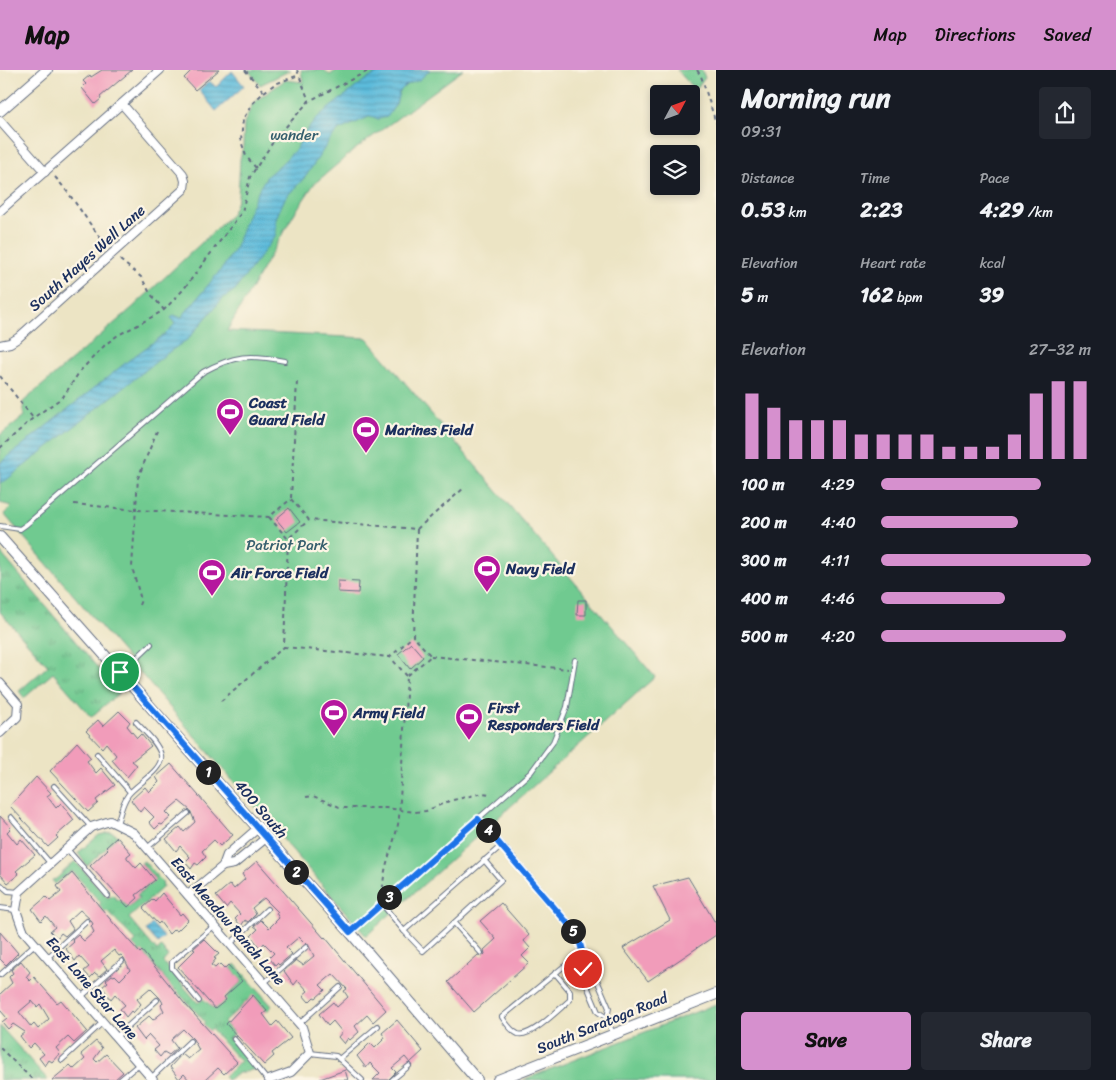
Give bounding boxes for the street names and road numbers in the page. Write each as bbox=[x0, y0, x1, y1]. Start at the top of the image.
street label: South Hayes Well Lane bbox=[23, 198, 152, 318]
street label: 400 South bbox=[228, 773, 294, 845]
street label: East Meadow Ranch Lane bbox=[164, 850, 292, 992]
street label: East Lone Star Lane bbox=[39, 930, 145, 1046]
street label: South Saratoga Road bbox=[533, 984, 672, 1061]

